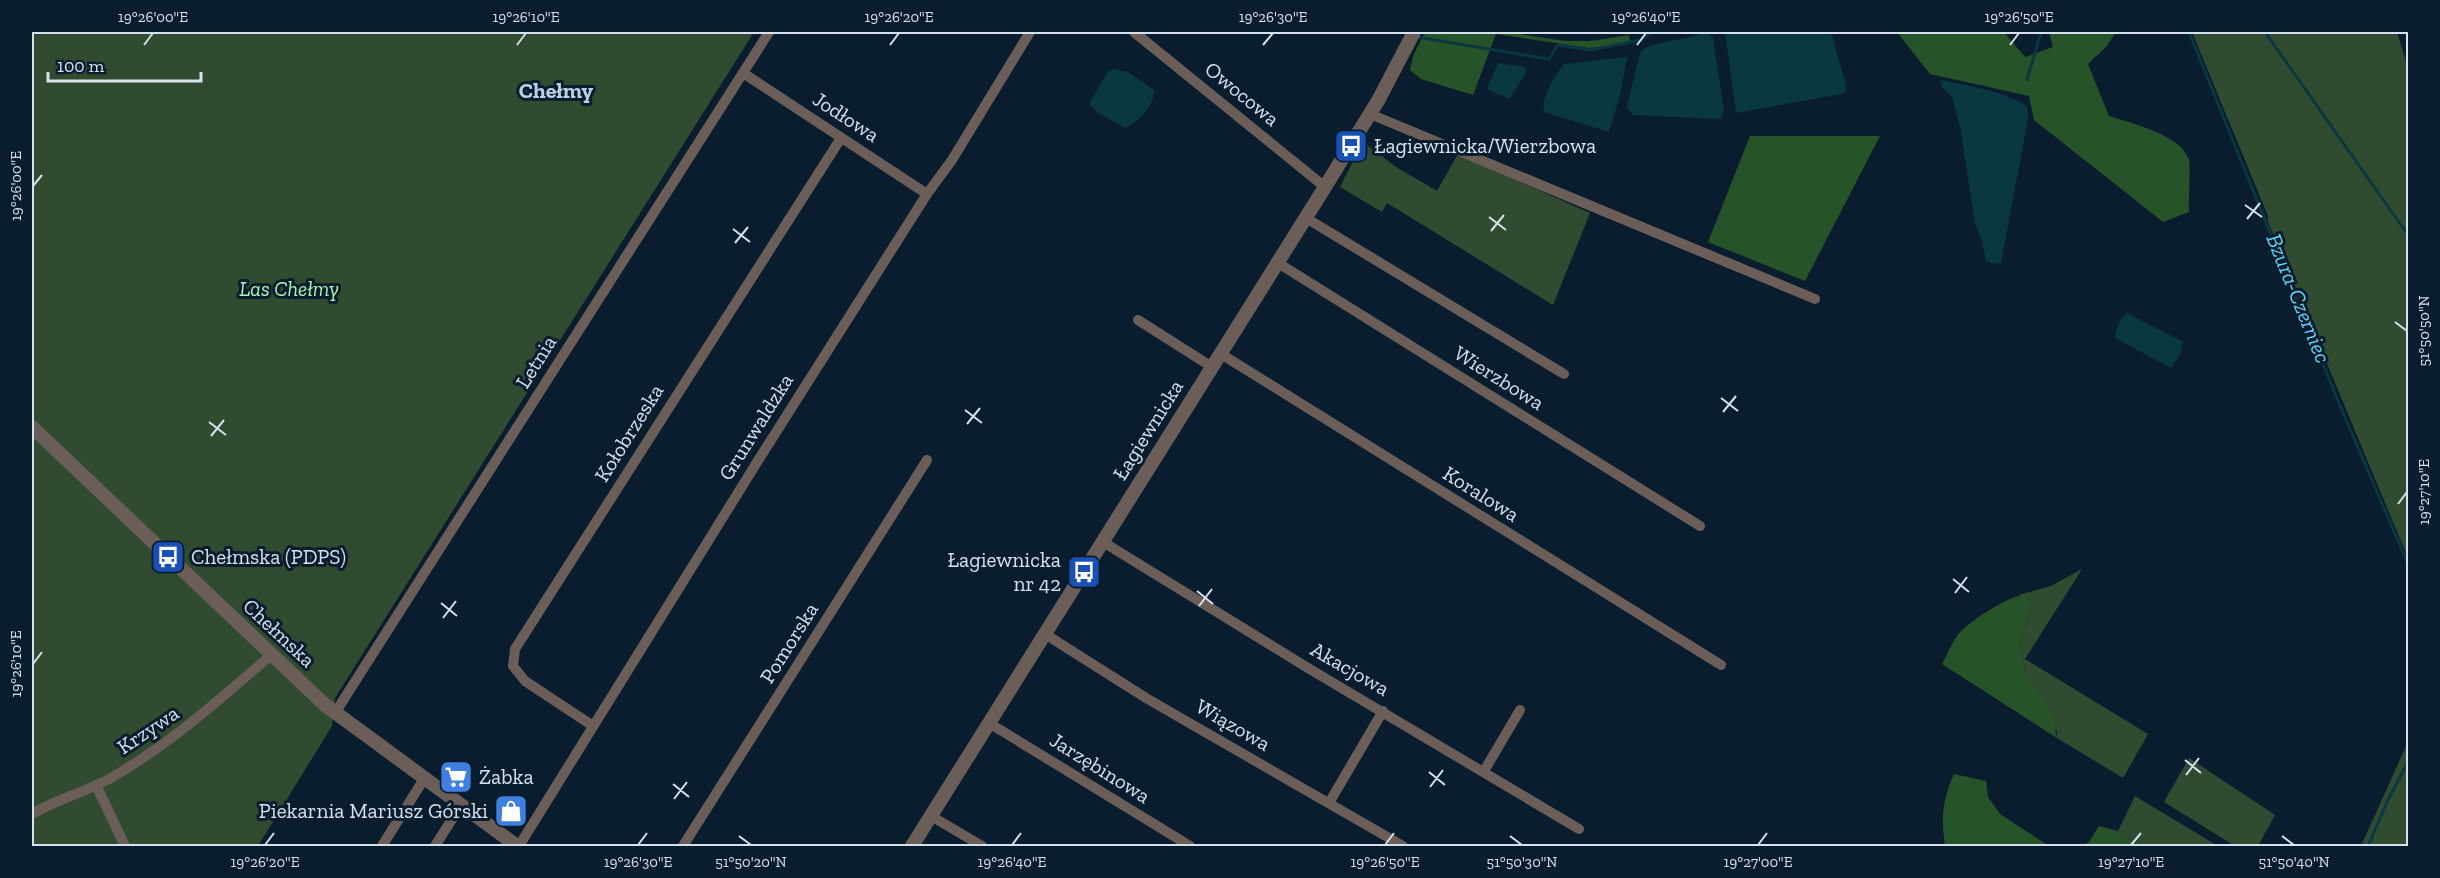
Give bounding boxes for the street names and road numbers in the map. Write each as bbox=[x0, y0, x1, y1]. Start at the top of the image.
street label: Owocowa bbox=[1200, 56, 1285, 131]
street label: Jodłowa bbox=[808, 86, 884, 147]
street label: Letnia bbox=[510, 331, 561, 393]
street label: Wierzbowa bbox=[1450, 340, 1549, 415]
street label: Grunwaldzka bbox=[713, 369, 798, 485]
street label: Łagiewnicka bbox=[1107, 375, 1188, 484]
street label: Kołobrzeska bbox=[589, 379, 668, 486]
street label: Koralowa bbox=[1439, 460, 1524, 527]
street label: Chełmska bbox=[238, 593, 321, 672]
street label: Pomorska bbox=[754, 598, 823, 688]
street label: Akacjowa bbox=[1306, 636, 1394, 702]
street label: Wiązowa bbox=[1192, 693, 1275, 756]
street label: Krzywa bbox=[112, 700, 183, 759]
street label: Jarzębinowa bbox=[1046, 727, 1155, 808]

